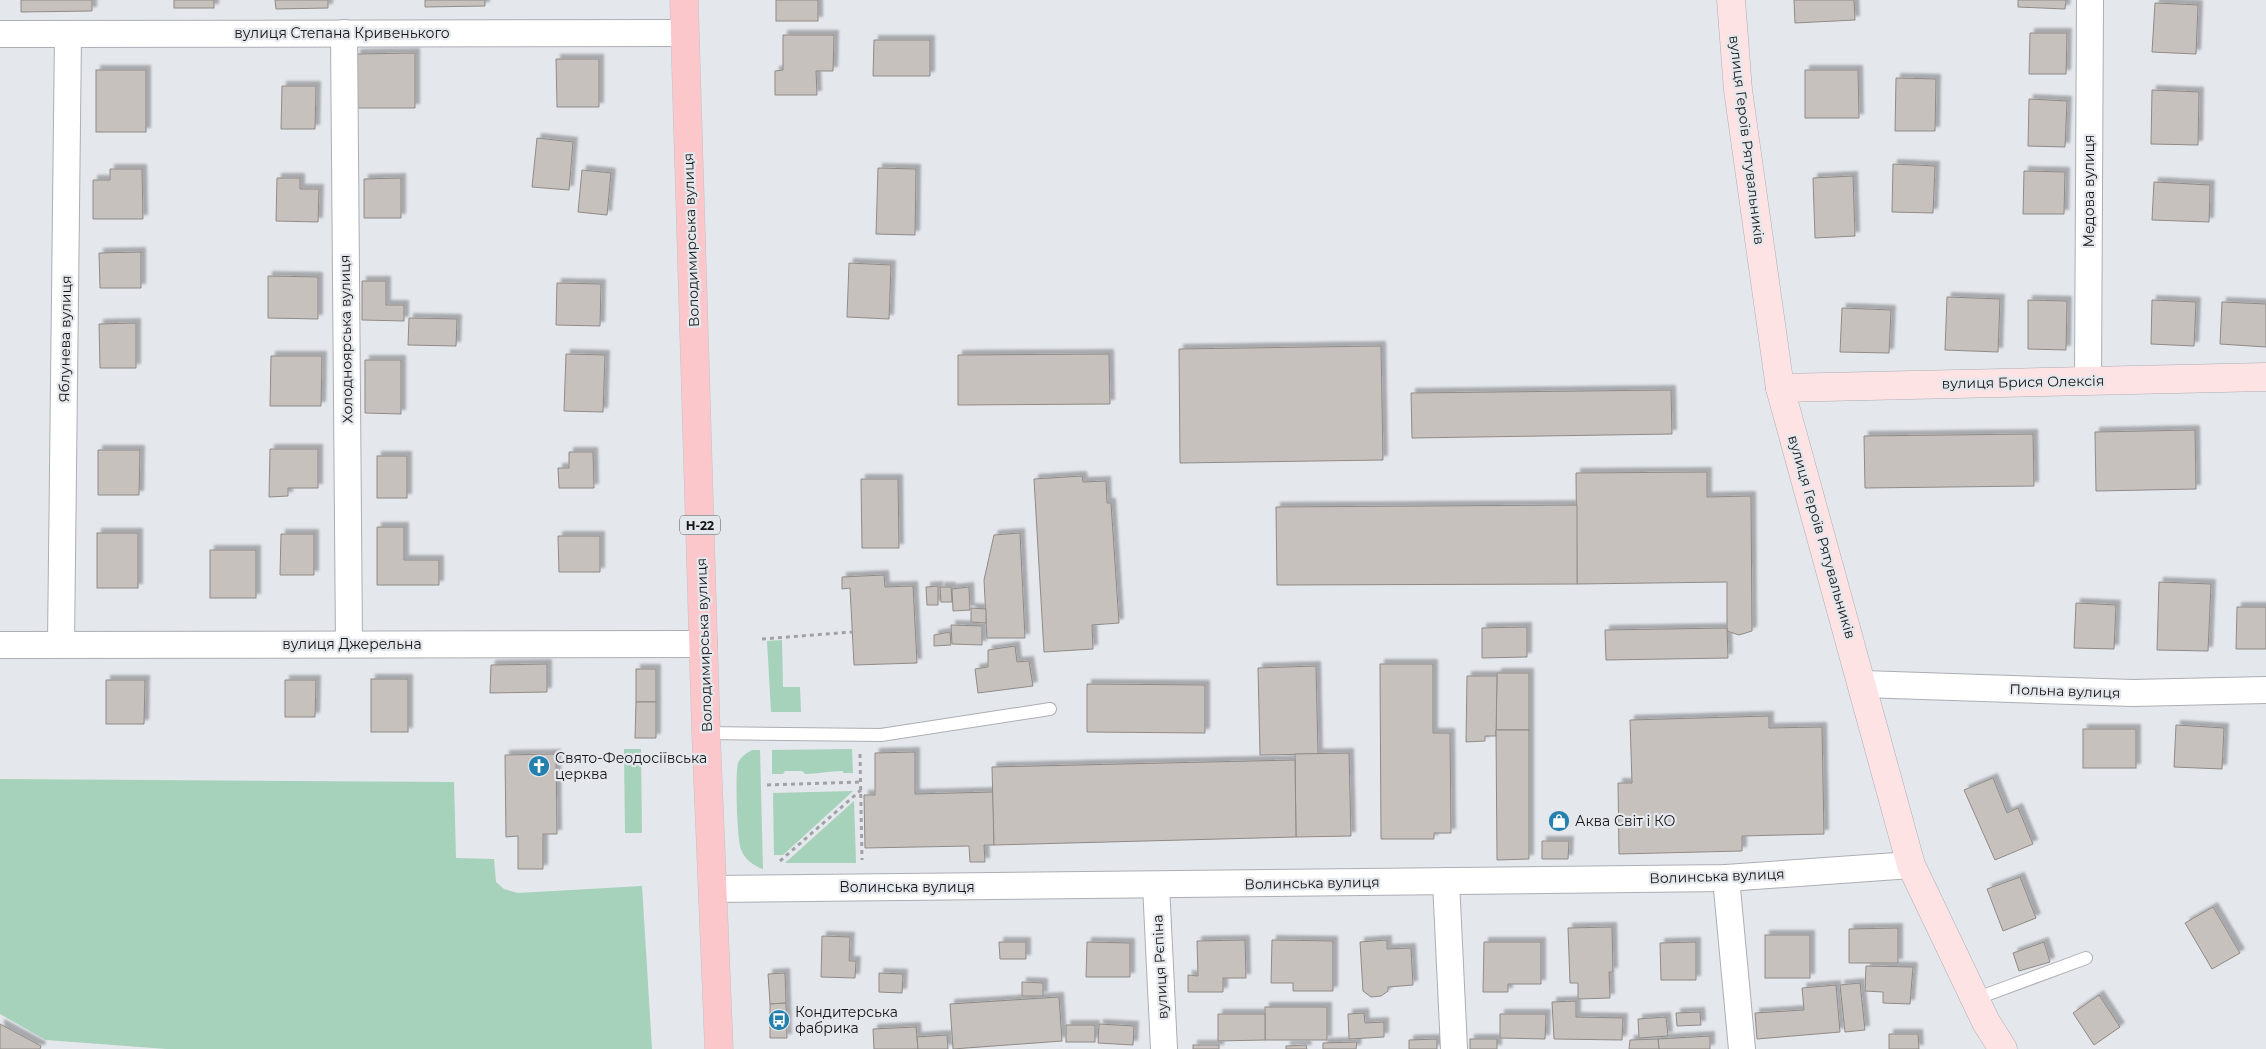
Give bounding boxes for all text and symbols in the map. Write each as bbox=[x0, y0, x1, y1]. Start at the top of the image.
street label: вулиця Степана Кривенького bbox=[234, 24, 450, 42]
street label: вулиця Героїв Рятувальників bbox=[1725, 34, 1769, 246]
street label: Медова вулиця bbox=[2080, 135, 2098, 247]
street label: Володимирська вулиця bbox=[679, 153, 703, 327]
street label: Холодноярська вулиця bbox=[336, 255, 356, 423]
street label: Яблунева вулиця bbox=[55, 275, 75, 403]
street label: вулиця Брися Олексія bbox=[1942, 372, 2104, 392]
street label: вулиця Героїв Рятувальників bbox=[1784, 433, 1860, 641]
road number: Н-22 bbox=[680, 516, 720, 534]
street label: Володимирська вулиця bbox=[692, 558, 716, 732]
street label: вулиця Джерельна bbox=[282, 635, 422, 653]
street label: Польна вулиця bbox=[2009, 680, 2121, 702]
place label: Свято-Феодосіївська церква bbox=[555, 749, 707, 783]
church icon: Свято-Феодосіївська церква bbox=[527, 754, 551, 778]
shop icon: Аква Світ і КО bbox=[1547, 809, 1571, 833]
place label: Аква Світ і КО bbox=[1575, 812, 1676, 830]
street label: Волинська вулиця bbox=[1649, 865, 1785, 887]
street label: Волинська вулиця bbox=[1244, 873, 1380, 893]
street label: Волинська вулиця bbox=[839, 878, 975, 896]
street label: вулиця Рєпіна bbox=[1148, 914, 1172, 1020]
place label: Кондитерська фабрика bbox=[795, 1003, 898, 1037]
bus stop icon: Кондитерська фабрика bbox=[767, 1008, 791, 1032]

